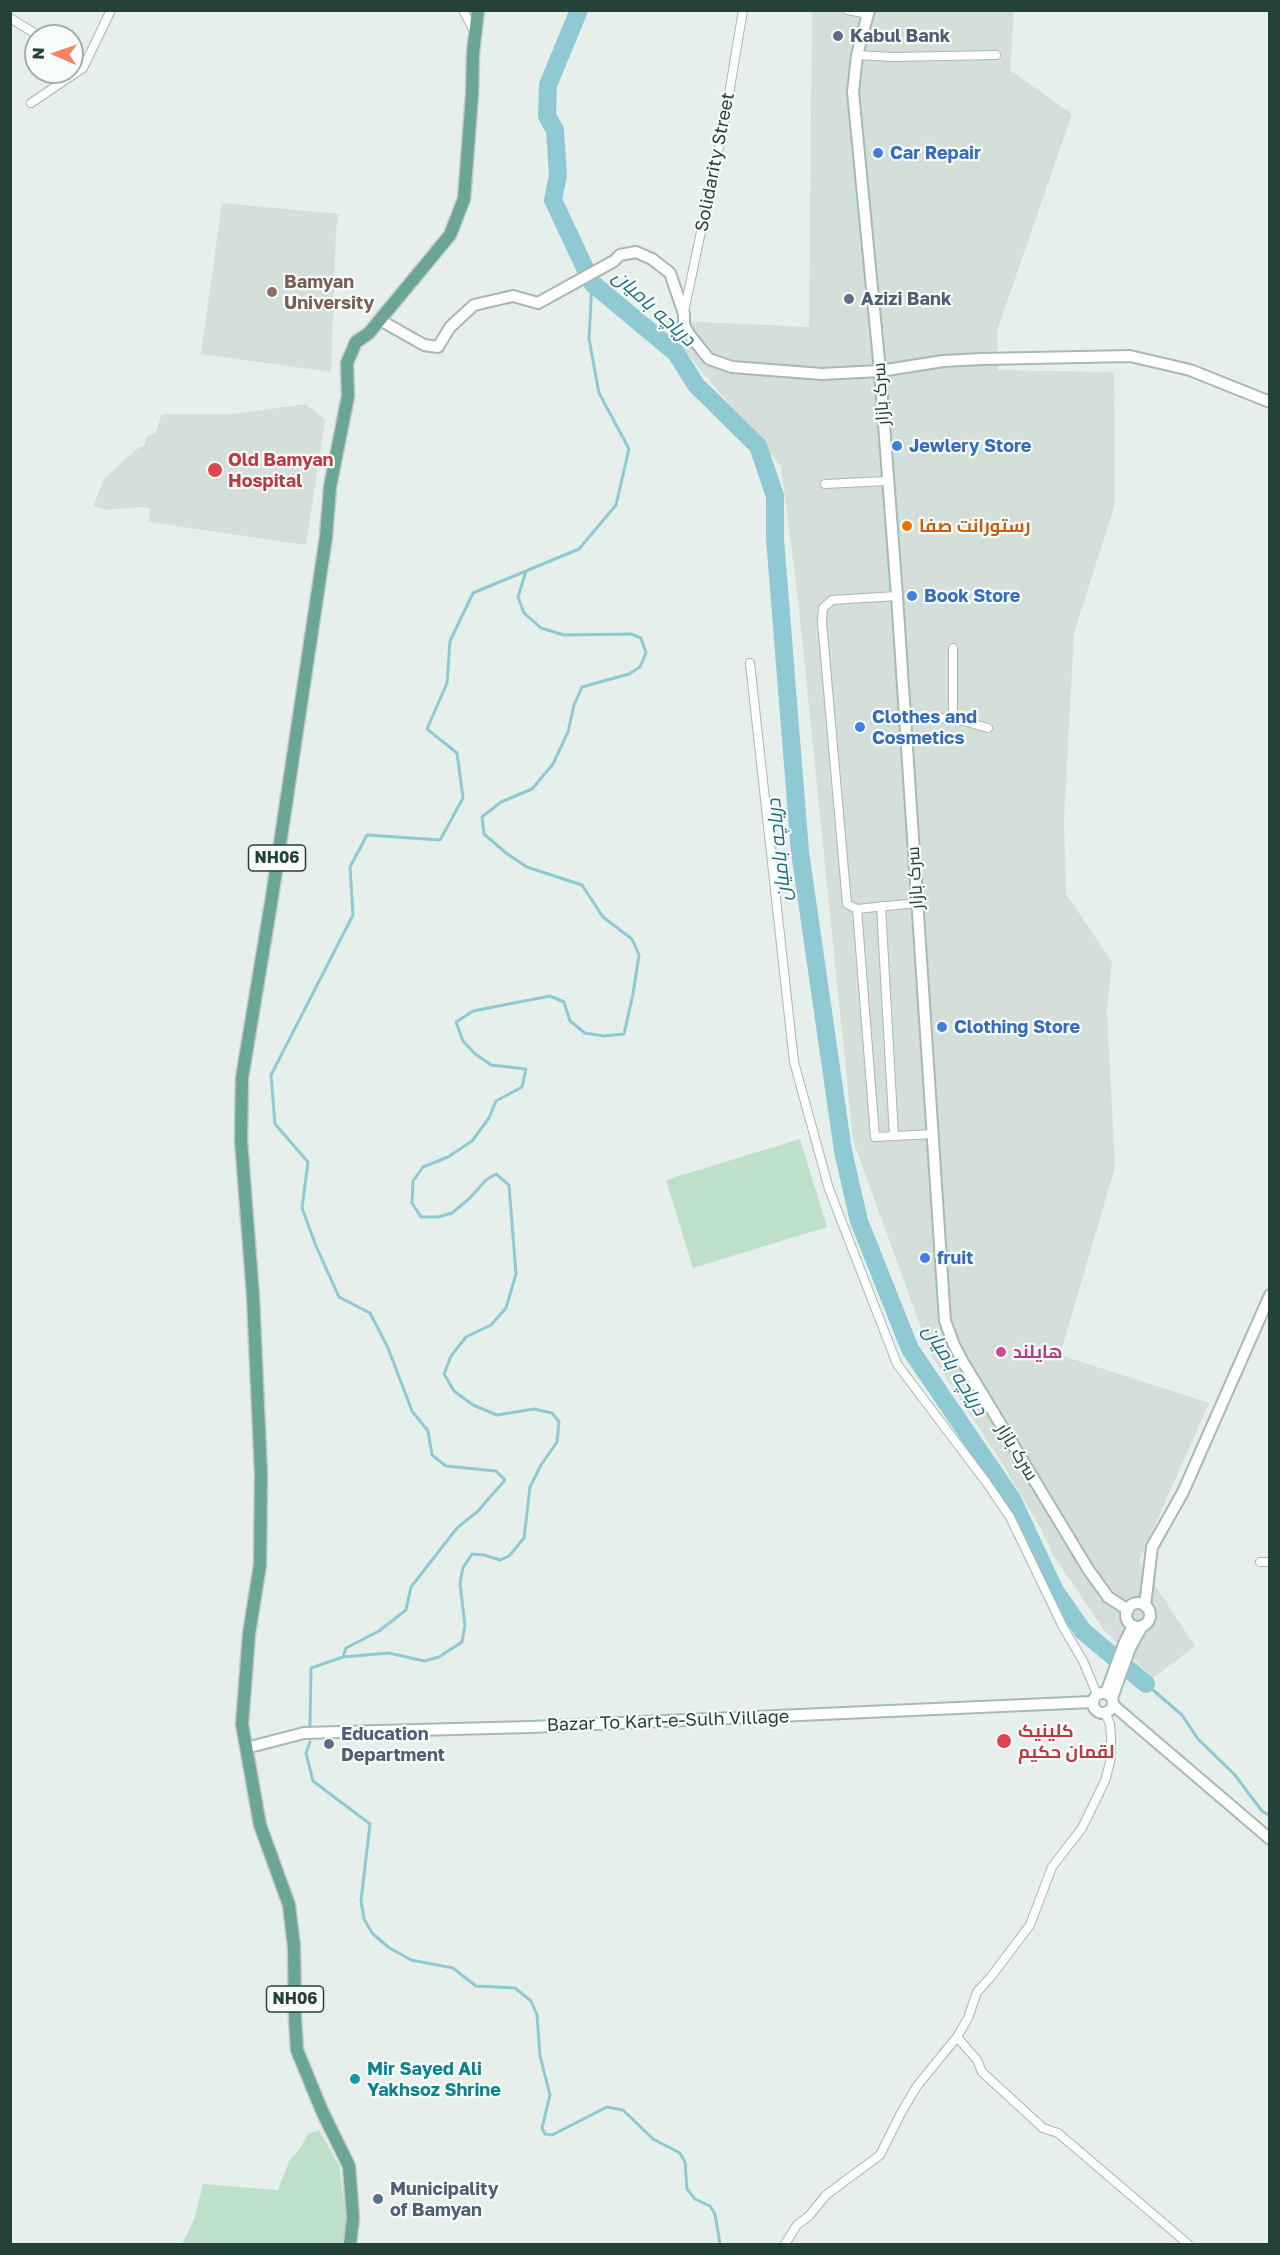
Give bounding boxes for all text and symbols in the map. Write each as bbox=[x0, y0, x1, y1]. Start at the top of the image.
north arrow bbox=[24, 24, 84, 84]
place label: Kabul Bank bbox=[850, 25, 950, 47]
marker: Kabul Bank bbox=[831, 29, 845, 43]
text: N bbox=[28, 47, 48, 60]
street label: Solidarity Street bbox=[691, 91, 739, 233]
place label: Car Repair bbox=[890, 142, 981, 164]
marker: Car Repair bbox=[871, 146, 885, 160]
water label: دریاچه بامیان bbox=[608, 265, 700, 351]
place label: Bamyan University bbox=[284, 271, 374, 314]
marker: Bamyan University bbox=[265, 285, 279, 299]
place label: Azizi Bank bbox=[861, 288, 951, 310]
marker: Azizi Bank bbox=[842, 292, 856, 306]
street label: سرک بازار bbox=[868, 362, 894, 426]
place label: Jewlery Store bbox=[909, 435, 1031, 457]
marker: Jewlery Store bbox=[890, 439, 904, 453]
place label: Old Bamyan Hospital bbox=[228, 449, 333, 492]
marker: Old Bamyan Hospital bbox=[206, 461, 224, 479]
place label: رستورانت صفا bbox=[919, 515, 1031, 537]
marker: رستورانت صفا bbox=[900, 519, 914, 533]
place label: Book Store bbox=[924, 585, 1020, 607]
marker: Book Store bbox=[905, 589, 919, 603]
place label: Clothes and Cosmetics bbox=[872, 706, 977, 748]
marker: Clothes and Cosmetics bbox=[853, 720, 867, 734]
water label: دریاچه بامیان bbox=[762, 798, 796, 902]
road number: NH06 bbox=[248, 845, 306, 871]
street label: سرک بازار bbox=[902, 846, 928, 910]
place label: Clothing Store bbox=[954, 1016, 1080, 1038]
marker: Clothing Store bbox=[935, 1020, 949, 1034]
place label: fruit bbox=[937, 1247, 973, 1269]
marker: fruit bbox=[918, 1251, 932, 1265]
water label: دریاچه بامیان bbox=[918, 1320, 992, 1420]
place label: هایلند bbox=[1013, 1341, 1063, 1363]
marker: هایلند bbox=[994, 1345, 1008, 1359]
street label: سرک بازار bbox=[992, 1419, 1042, 1485]
street label: Bazar To Kart-e-Sulh Village bbox=[546, 1706, 790, 1736]
place label: کلینیک لقمان حکیم bbox=[1018, 1720, 1114, 1762]
place label: Education Department bbox=[341, 1723, 445, 1766]
marker: کلینیک لقمان حکیم bbox=[995, 1732, 1013, 1750]
marker: Education Department bbox=[322, 1737, 336, 1751]
road number: NH06 bbox=[266, 1986, 324, 2012]
place label: Mir Sayed Ali Yakhsoz Shrine bbox=[367, 2058, 501, 2100]
marker: Mir Sayed Ali Yakhsoz Shrine bbox=[348, 2072, 362, 2086]
place label: Municipality of Bamyan bbox=[390, 2178, 498, 2220]
marker: Municipality of Bamyan bbox=[371, 2192, 385, 2206]

